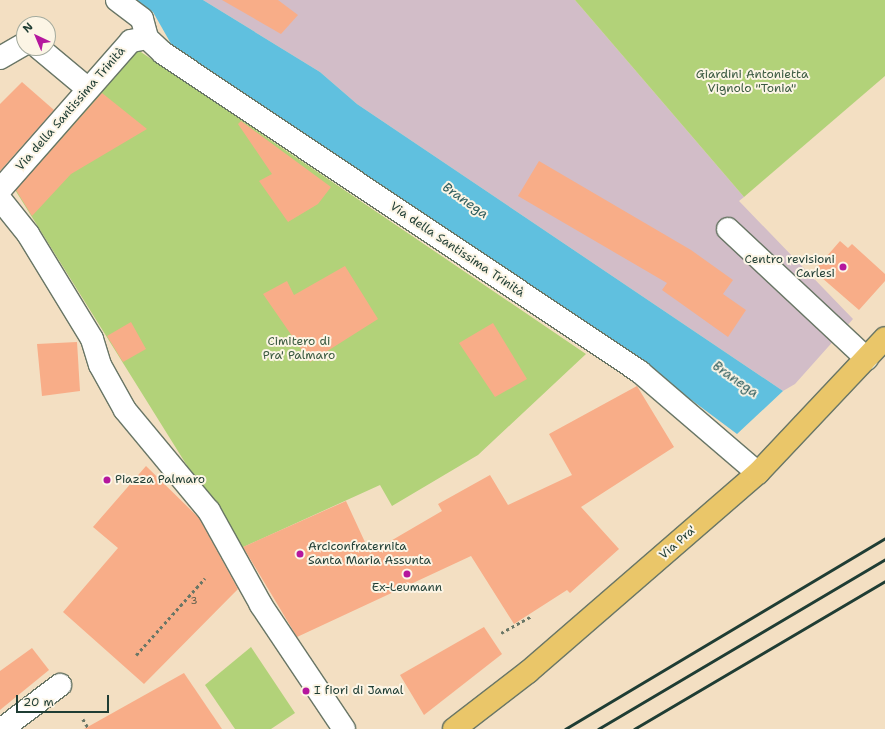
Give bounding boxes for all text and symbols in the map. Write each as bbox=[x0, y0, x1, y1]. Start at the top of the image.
north arrow bbox=[16, 16, 56, 56]
text: N bbox=[20, 19, 36, 36]
street label: Via della Santissima Trinità bbox=[13, 44, 129, 174]
park label: Giardini Antonietta Vignolo "Tonia" bbox=[696, 68, 808, 96]
water label: Branega bbox=[439, 180, 491, 222]
street label: Via della Santissima Trinità bbox=[387, 199, 527, 301]
place label: Centro revisioni Carlesi bbox=[745, 253, 835, 281]
marker: Centro revisioni Carlesi bbox=[838, 262, 848, 272]
park label: Cimitero di Pra' Palmaro bbox=[263, 335, 335, 363]
water label: Branega bbox=[709, 359, 761, 401]
place label: Piazza Palmaro bbox=[115, 473, 205, 487]
marker: Piazza Palmaro bbox=[102, 475, 112, 485]
street label: Via Pra' bbox=[657, 523, 699, 563]
place label: Arciconfraternita Santa Maria Assunta bbox=[308, 540, 431, 568]
marker: Arciconfraternita Santa Maria Assunta bbox=[295, 549, 305, 559]
marker: Ex-Leumann bbox=[402, 569, 412, 579]
place label: Ex-Leumann bbox=[372, 581, 442, 595]
house number: 3 bbox=[191, 595, 197, 607]
place label: I fiori di Jamal bbox=[314, 684, 403, 698]
marker: I fiori di Jamal bbox=[301, 686, 311, 696]
scale bar bbox=[18, 687, 111, 713]
text: 20 m bbox=[23, 694, 54, 710]

